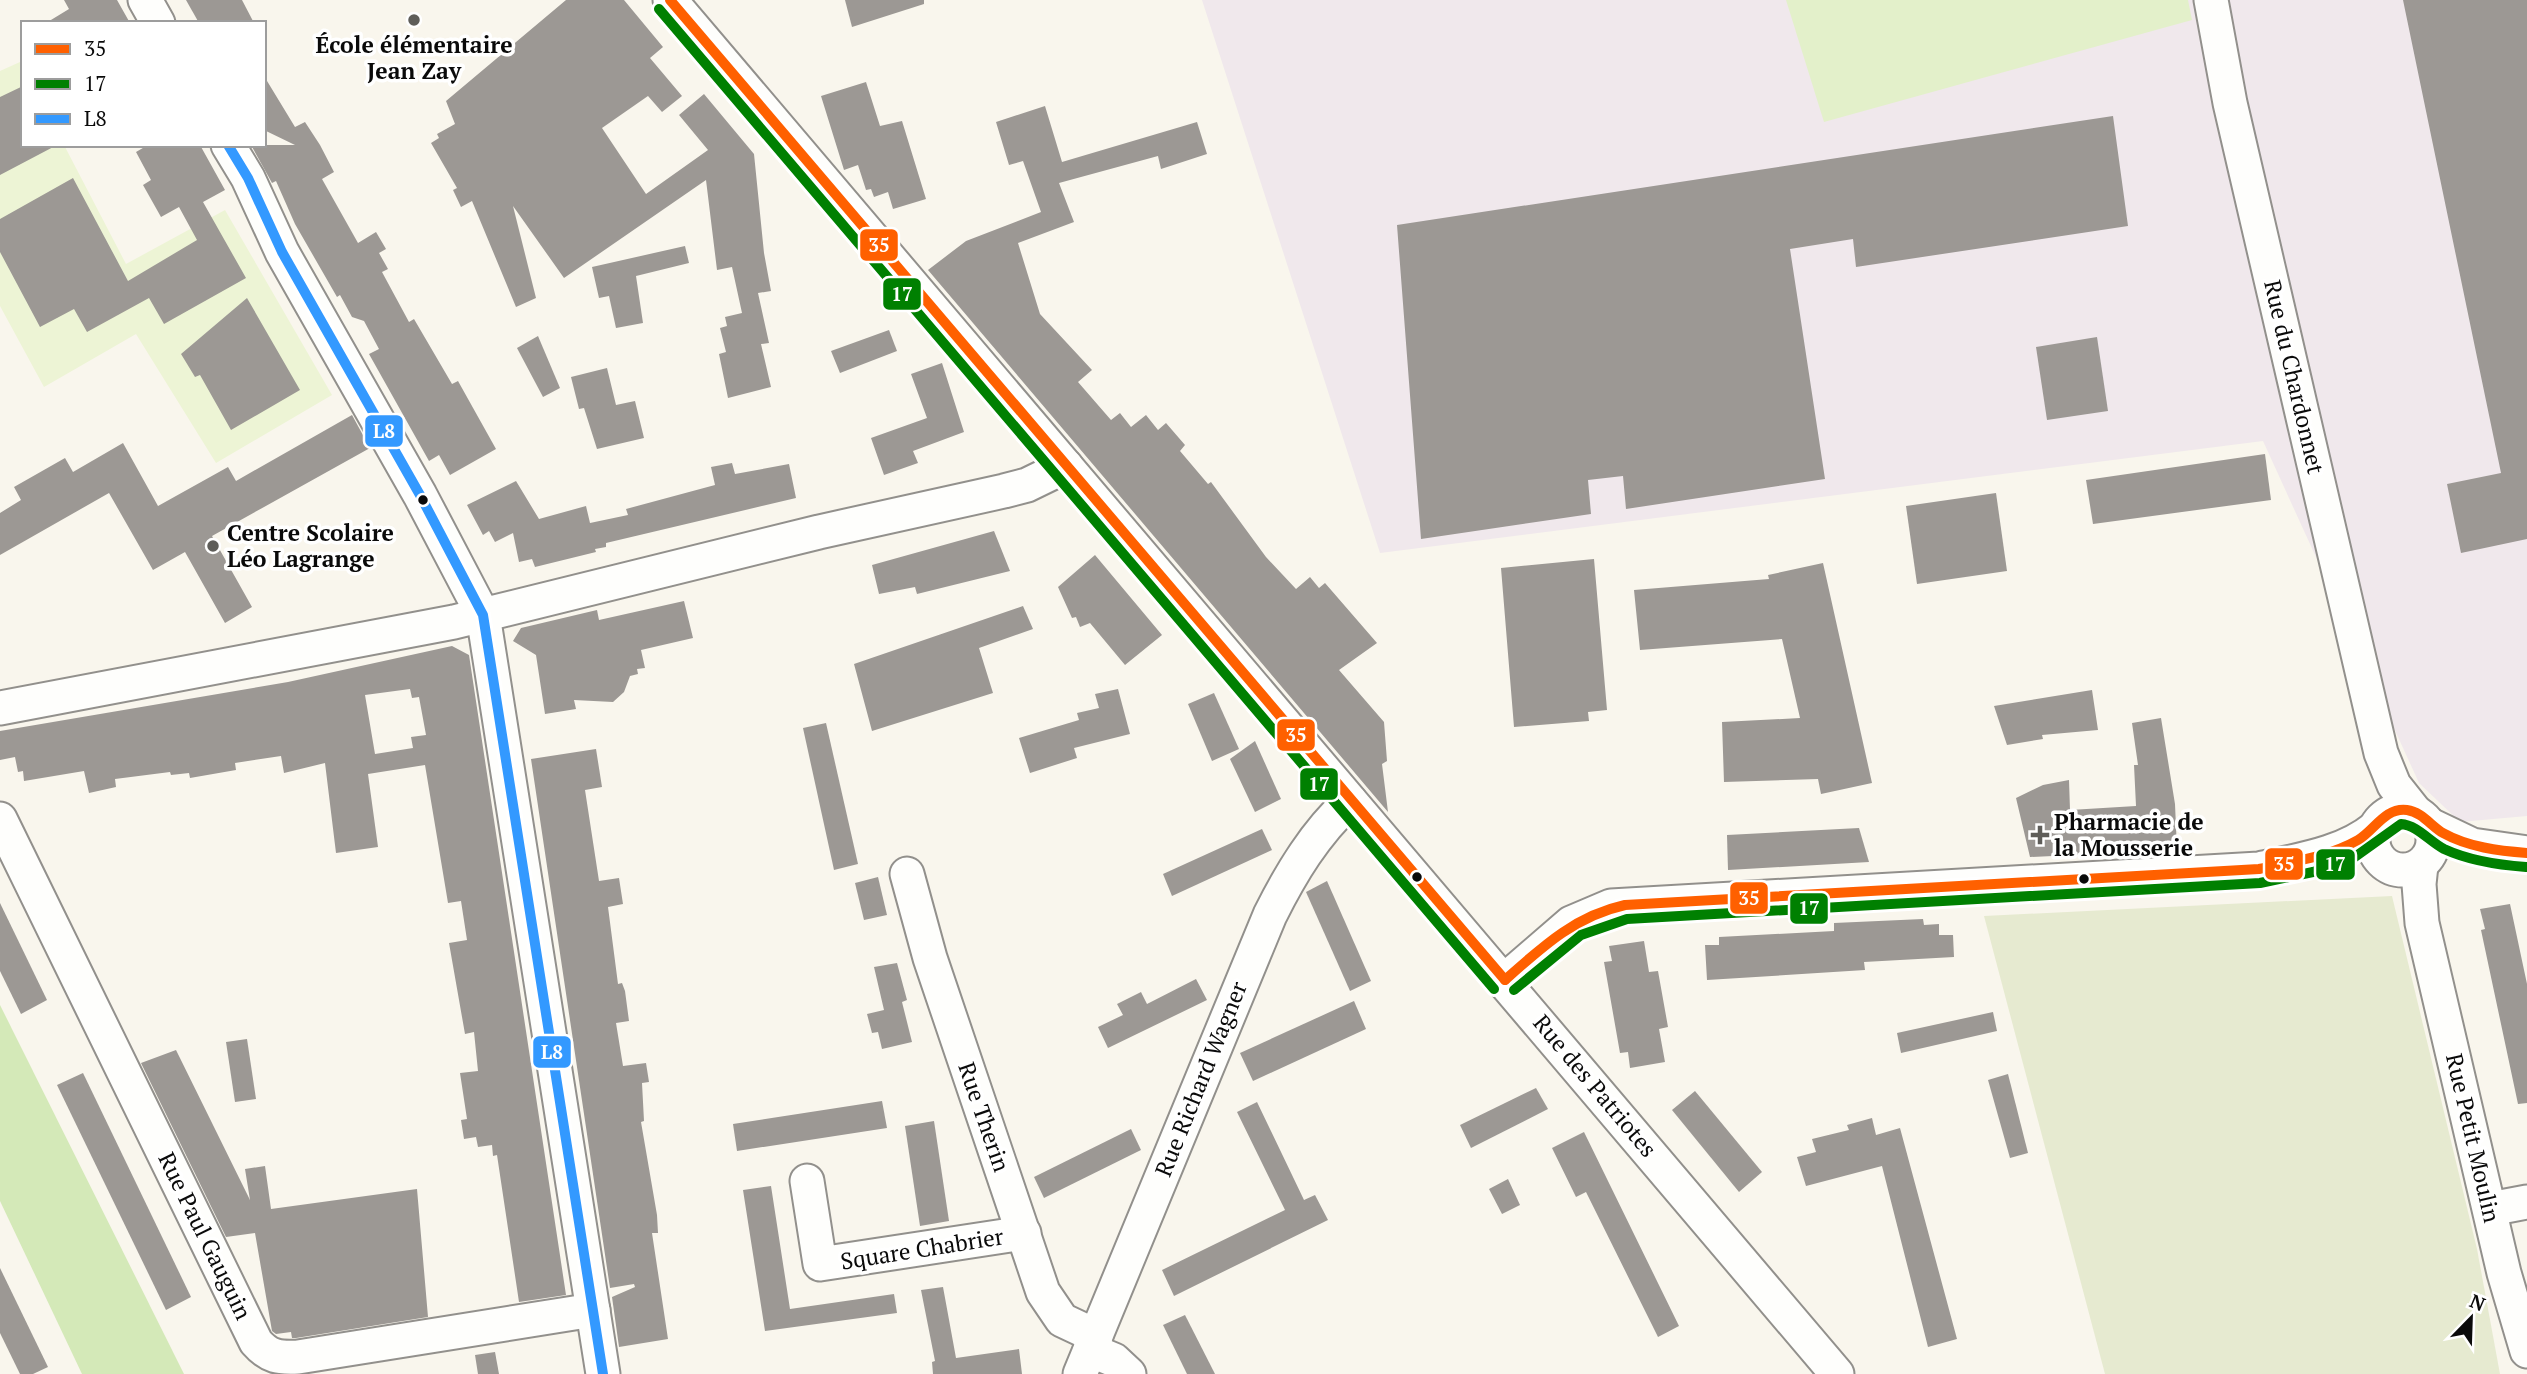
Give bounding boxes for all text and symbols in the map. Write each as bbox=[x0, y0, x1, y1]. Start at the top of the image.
marker: École élémentaire Jean Zay bbox=[406, 12, 422, 28]
legend bbox=[21, 21, 266, 147]
place label: École élémentaire Jean Zay bbox=[315, 29, 513, 86]
text: 35 bbox=[84, 34, 106, 62]
text: 17 bbox=[84, 69, 106, 97]
text: L8 bbox=[84, 104, 107, 132]
line badge: 35 bbox=[859, 228, 899, 262]
text: 35 bbox=[868, 232, 890, 257]
line badge: 17 bbox=[882, 277, 922, 311]
street label: Rue du Chardonnet bbox=[2257, 277, 2332, 477]
text: 17 bbox=[891, 281, 913, 306]
line badge: L8 bbox=[364, 414, 404, 448]
text: L8 bbox=[373, 418, 395, 443]
unlabelled marker bbox=[416, 493, 430, 507]
place label: Centre Scolaire Léo Lagrange bbox=[227, 517, 394, 574]
marker: Centre Scolaire Léo Lagrange bbox=[205, 538, 221, 554]
line badge: 35 bbox=[1276, 718, 1316, 752]
text: 35 bbox=[1285, 722, 1307, 747]
line badge: 17 bbox=[1299, 767, 1339, 801]
text: 17 bbox=[1308, 771, 1330, 796]
place label: Pharmacie de la Mousserie bbox=[2054, 806, 2204, 863]
marker: Pharmacie de la Mousserie bbox=[2032, 827, 2048, 843]
line badge: 35 bbox=[2264, 847, 2304, 881]
line badge: 17 bbox=[2315, 848, 2356, 881]
text: 35 bbox=[2273, 851, 2295, 876]
text: 17 bbox=[2324, 851, 2346, 876]
unlabelled marker bbox=[1410, 870, 1424, 884]
unlabelled marker bbox=[2077, 872, 2091, 886]
line badge: 35 bbox=[1729, 881, 1769, 915]
text: 35 bbox=[1738, 885, 1760, 910]
line badge: 17 bbox=[1789, 892, 1829, 925]
text: 17 bbox=[1798, 895, 1820, 920]
street label: Rue Richard Wagner bbox=[1147, 977, 1254, 1181]
street label: Rue des Patriotes bbox=[1527, 1008, 1664, 1163]
line badge: L8 bbox=[532, 1035, 572, 1069]
text: L8 bbox=[541, 1039, 563, 1064]
street label: Rue Petit Moulin bbox=[2439, 1050, 2508, 1226]
street label: Rue Therin bbox=[951, 1058, 1018, 1176]
street label: Rue Paul Gauguin bbox=[152, 1147, 260, 1325]
street label: Square Chabrier bbox=[838, 1220, 1006, 1277]
north arrow bbox=[2436, 1283, 2506, 1353]
text: N bbox=[2466, 1288, 2490, 1316]

